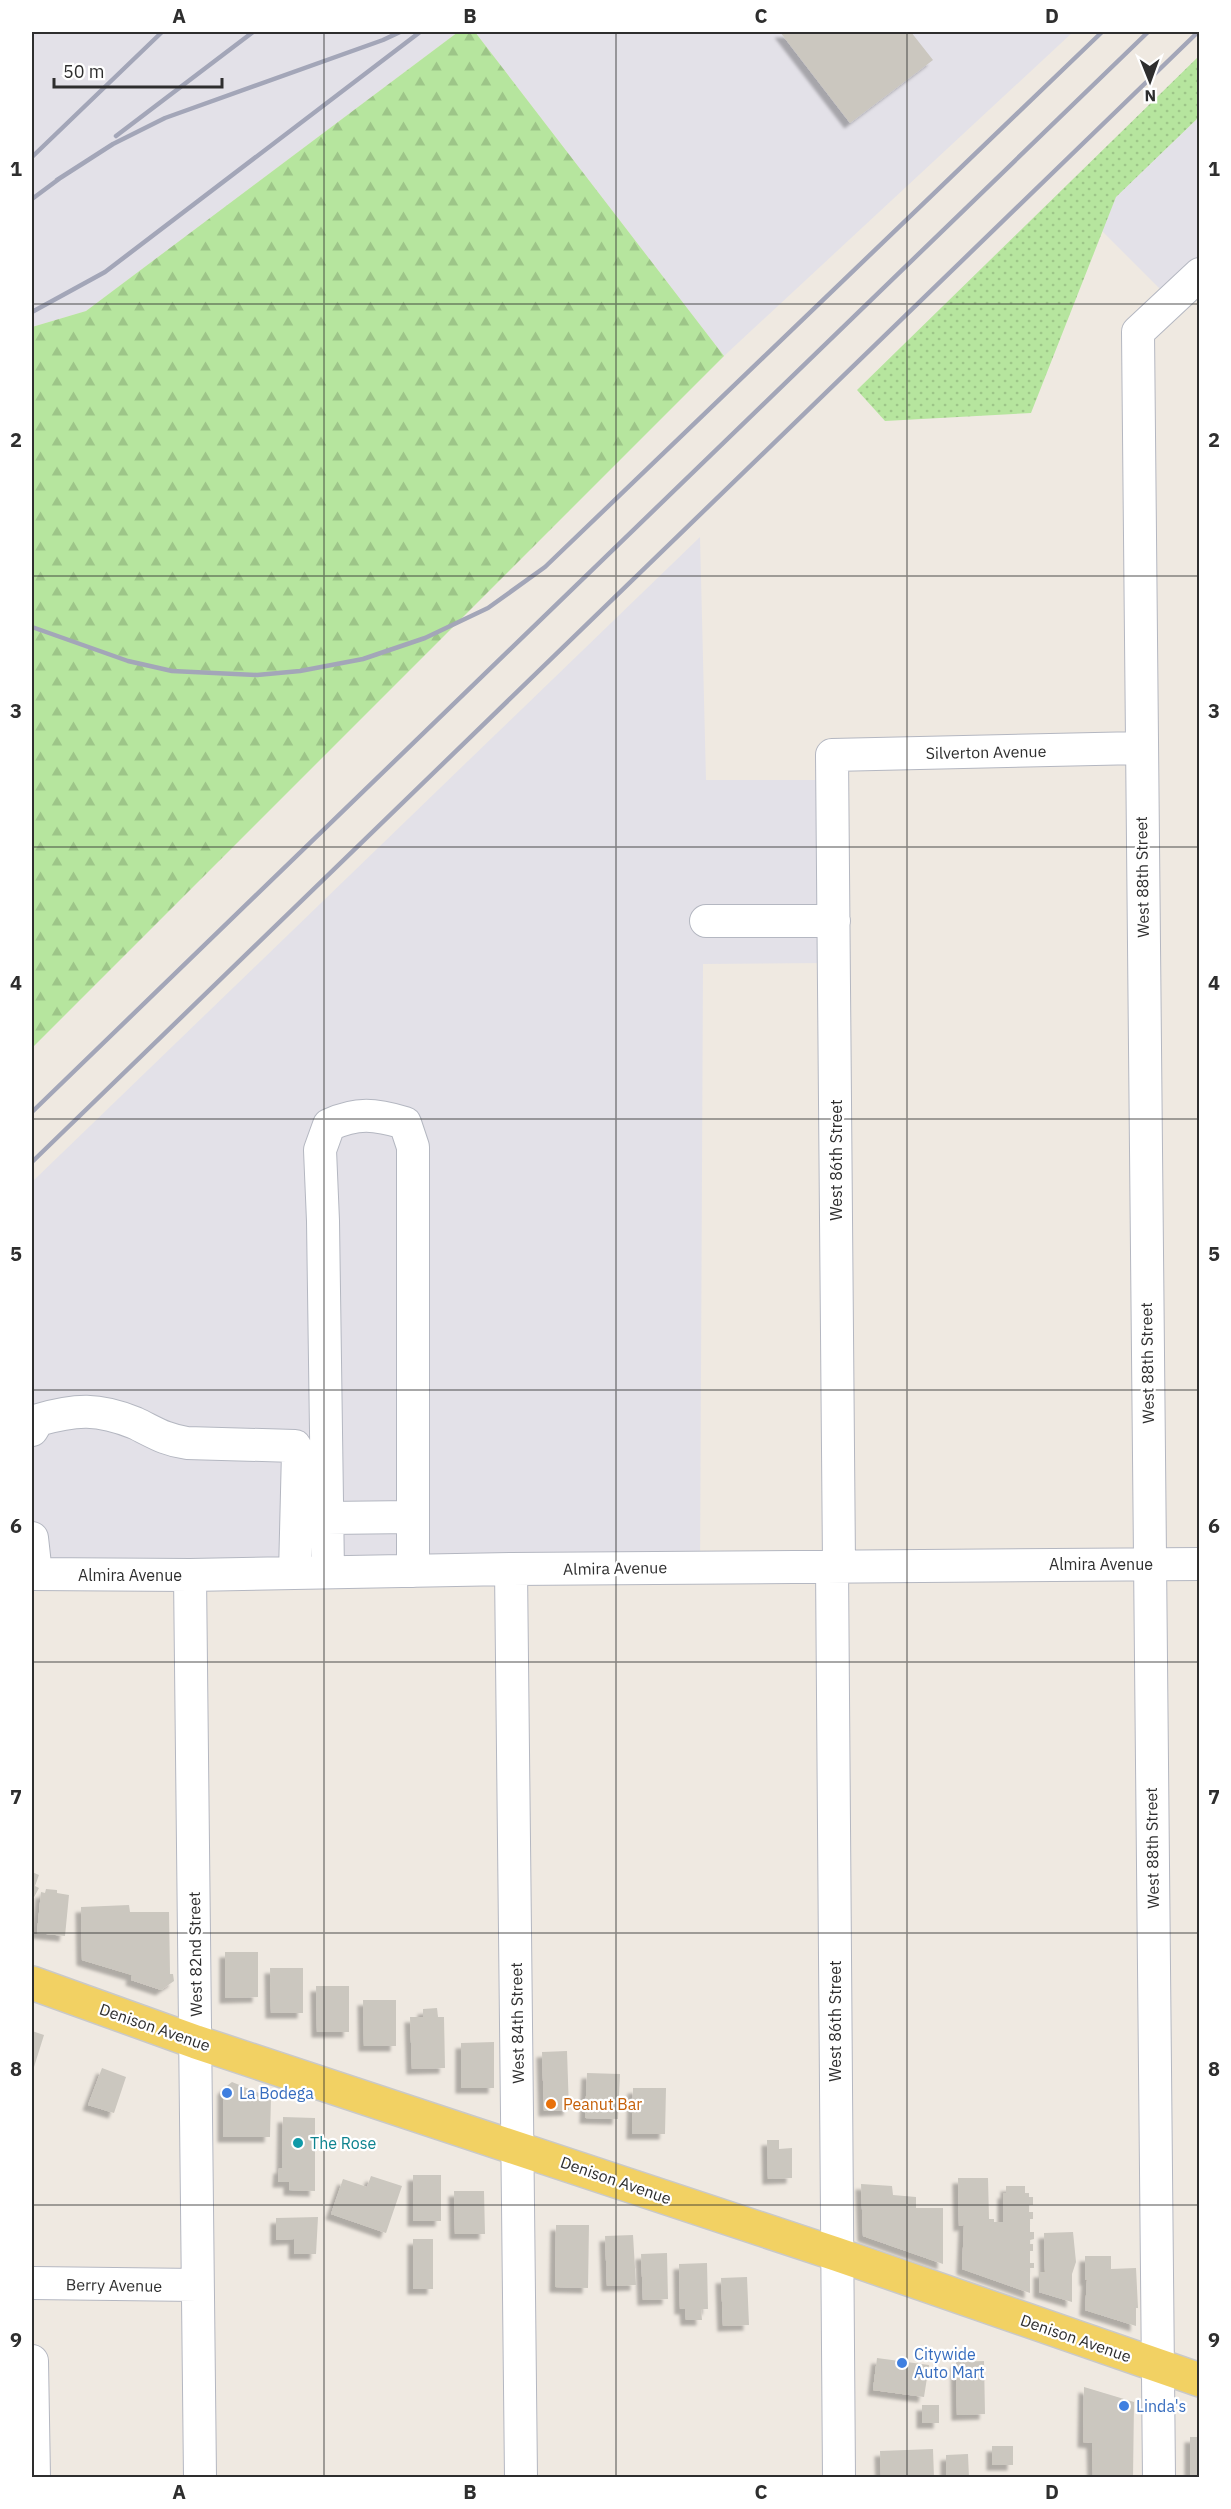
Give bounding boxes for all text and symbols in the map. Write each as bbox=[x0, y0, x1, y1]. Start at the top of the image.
text: A bbox=[172, 2, 186, 29]
text: B bbox=[463, 2, 477, 29]
text: C bbox=[754, 2, 768, 29]
text: D bbox=[1045, 2, 1059, 29]
scale bar bbox=[54, 51, 222, 89]
north arrow bbox=[1120, 51, 1180, 111]
text: 50 m bbox=[63, 60, 105, 83]
text: N bbox=[1144, 86, 1156, 106]
text: 1 bbox=[10, 155, 22, 182]
text: 1 bbox=[1208, 155, 1220, 182]
text: 2 bbox=[10, 426, 22, 453]
text: 2 bbox=[1208, 426, 1220, 453]
text: 3 bbox=[10, 697, 22, 724]
text: 3 bbox=[1208, 697, 1220, 724]
street label: Silverton Avenue bbox=[925, 741, 1047, 763]
street label: West 88th Street bbox=[1131, 816, 1153, 938]
text: 4 bbox=[10, 969, 22, 996]
text: 4 bbox=[1208, 969, 1220, 996]
street label: West 86th Street bbox=[826, 1099, 846, 1221]
text: 5 bbox=[10, 1240, 22, 1267]
text: 5 bbox=[1208, 1240, 1220, 1267]
street label: West 88th Street bbox=[1136, 1302, 1158, 1424]
text: 6 bbox=[10, 1512, 22, 1539]
text: 6 bbox=[1208, 1512, 1220, 1539]
street label: Almira Avenue bbox=[1049, 1554, 1153, 1574]
street label: Almira Avenue bbox=[563, 1557, 667, 1579]
street label: Almira Avenue bbox=[78, 1565, 182, 1585]
text: 7 bbox=[10, 1783, 22, 1810]
text: 7 bbox=[1208, 1783, 1220, 1810]
street label: West 88th Street bbox=[1141, 1787, 1163, 1909]
street label: West 82nd Street bbox=[184, 1891, 206, 2017]
street label: West 86th Street bbox=[825, 1960, 845, 2082]
street label: West 84th Street bbox=[506, 1962, 528, 2084]
street label: Denison Avenue bbox=[97, 1999, 213, 2055]
text: 8 bbox=[10, 2055, 22, 2082]
text: 8 bbox=[1208, 2055, 1220, 2082]
place label: La Bodega bbox=[239, 2083, 314, 2103]
marker: La Bodega bbox=[220, 2086, 234, 2100]
place label: Peanut Bar bbox=[563, 2094, 642, 2114]
marker: Peanut Bar bbox=[544, 2097, 558, 2111]
place label: The Rose bbox=[310, 2133, 377, 2153]
marker: The Rose bbox=[291, 2136, 305, 2150]
street label: Denison Avenue bbox=[558, 2152, 674, 2208]
street label: Berry Avenue bbox=[66, 2274, 163, 2296]
street label: Denison Avenue bbox=[1018, 2310, 1134, 2366]
text: 9 bbox=[10, 2326, 22, 2353]
text: 9 bbox=[1208, 2326, 1220, 2353]
place label: Citywide Auto Mart bbox=[914, 2344, 985, 2382]
marker: Citywide Auto Mart bbox=[895, 2356, 909, 2370]
place label: Linda's bbox=[1136, 2396, 1186, 2416]
marker: Linda's bbox=[1117, 2399, 1131, 2413]
text: A bbox=[172, 2478, 186, 2505]
text: B bbox=[463, 2478, 477, 2505]
text: C bbox=[754, 2478, 768, 2505]
text: D bbox=[1045, 2478, 1059, 2505]

